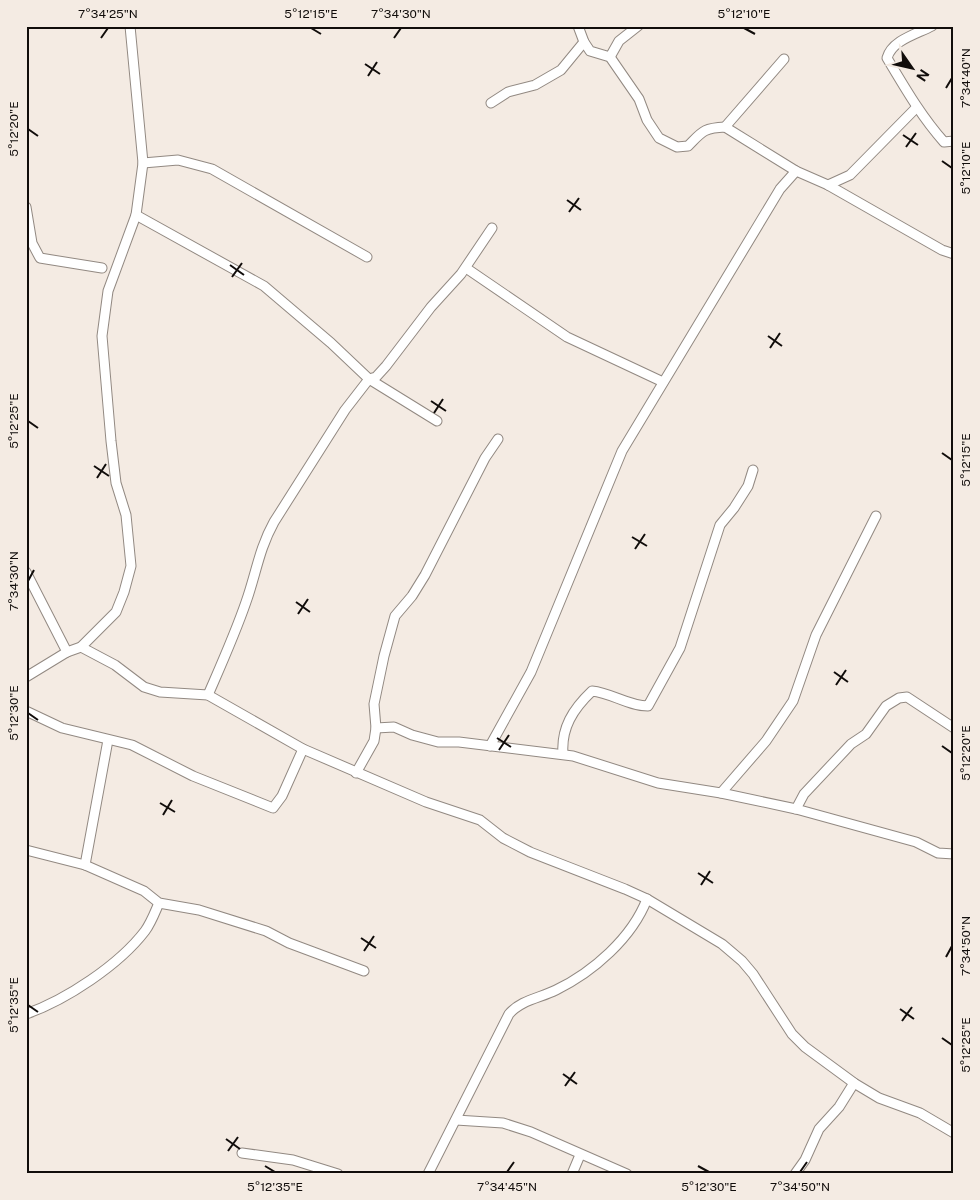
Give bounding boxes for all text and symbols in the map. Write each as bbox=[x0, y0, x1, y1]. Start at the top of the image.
text: 7°34'25"N bbox=[78, 7, 138, 21]
text: 5°12'15"E bbox=[284, 7, 338, 21]
text: 7°34'30"N bbox=[371, 7, 431, 21]
text: 5°12'10"E bbox=[717, 7, 771, 21]
north arrow bbox=[888, 42, 938, 92]
text: 7°34'40"N bbox=[959, 48, 973, 108]
text: N bbox=[913, 66, 932, 84]
text: 5°12'20"E bbox=[7, 101, 21, 157]
text: 5°12'10"E bbox=[959, 141, 973, 195]
text: 5°12'25"E bbox=[7, 393, 21, 449]
text: 5°12'15"E bbox=[959, 433, 973, 487]
text: 7°34'30"N bbox=[7, 551, 21, 611]
text: 5°12'30"E bbox=[7, 685, 21, 741]
text: 5°12'20"E bbox=[959, 725, 973, 781]
text: 7°34'50"N bbox=[959, 916, 973, 976]
text: 5°12'35"E bbox=[7, 977, 21, 1033]
text: 5°12'25"E bbox=[959, 1017, 973, 1073]
text: 5°12'35"E bbox=[247, 1180, 303, 1194]
text: 7°34'45"N bbox=[477, 1180, 537, 1194]
text: 5°12'30"E bbox=[681, 1180, 737, 1194]
text: 7°34'50"N bbox=[770, 1180, 830, 1194]

